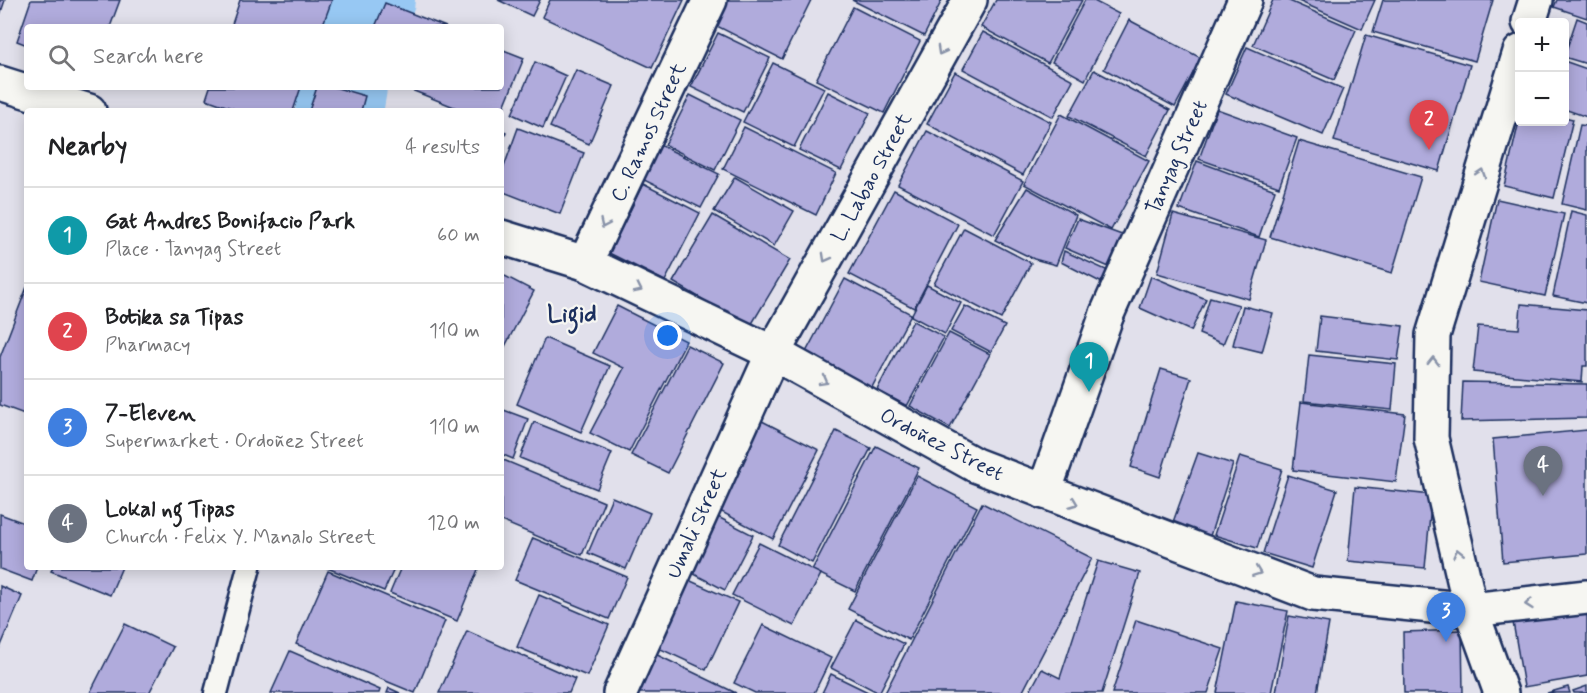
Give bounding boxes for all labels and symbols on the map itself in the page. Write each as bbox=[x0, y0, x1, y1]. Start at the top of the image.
one-way arrow bbox=[937, 45, 948, 55]
street label: C. Ramos Street bbox=[604, 58, 694, 207]
street label: Tanyag Street bbox=[1139, 96, 1215, 219]
pin: 2 bbox=[1410, 100, 1448, 150]
street label: L. Labao Street bbox=[825, 107, 919, 247]
one-way arrow bbox=[1474, 168, 1486, 179]
one-way arrow bbox=[600, 217, 612, 228]
one-way arrow bbox=[822, 252, 833, 262]
one-way arrow bbox=[632, 281, 643, 293]
district label: Ligid bbox=[547, 300, 597, 334]
your location bbox=[653, 321, 682, 350]
pin: 1 bbox=[1070, 342, 1108, 392]
one-way arrow bbox=[1427, 357, 1439, 366]
one-way arrow bbox=[818, 374, 828, 386]
street label: Ordoñez Street bbox=[875, 402, 1008, 488]
pin: 4 bbox=[1524, 446, 1562, 496]
street label: Umali Street bbox=[660, 463, 734, 583]
one-way arrow bbox=[1069, 496, 1079, 509]
one-way arrow bbox=[1452, 548, 1465, 558]
one-way arrow bbox=[1251, 565, 1262, 578]
pin: 3 bbox=[1426, 592, 1466, 642]
one-way arrow bbox=[1525, 597, 1534, 609]

